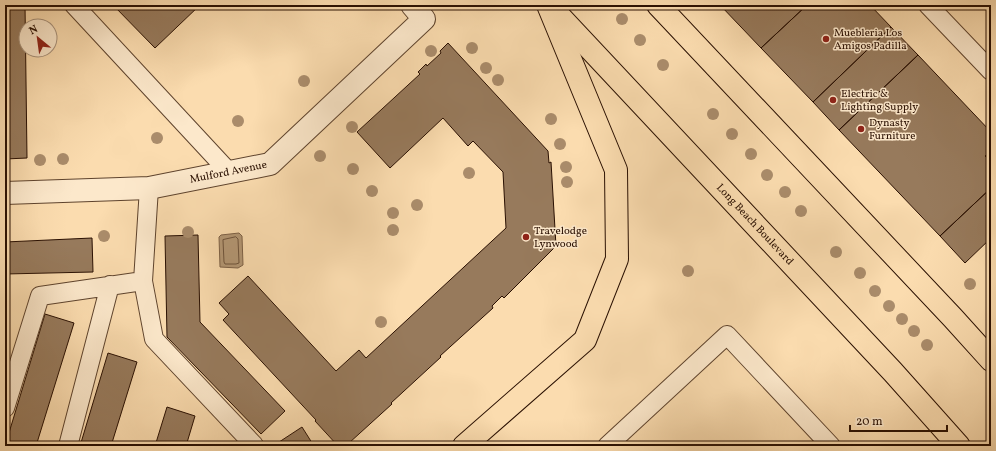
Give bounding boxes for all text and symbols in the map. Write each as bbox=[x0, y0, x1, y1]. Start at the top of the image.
north arrow bbox=[18, 18, 58, 58]
text: N bbox=[27, 22, 41, 39]
place label: Muebleria Los Amigos Padilla bbox=[834, 26, 907, 54]
marker: Muebleria Los Amigos Padilla bbox=[821, 34, 831, 44]
place label: Electric & Lighting Supply bbox=[841, 87, 918, 115]
marker: Electric & Lighting Supply bbox=[828, 95, 838, 105]
place label: Dynasty Furniture bbox=[869, 116, 915, 144]
marker: Dynasty Furniture bbox=[856, 124, 866, 134]
street label: Mulford Avenue bbox=[189, 157, 268, 187]
street label: Long Beach Boulevard bbox=[713, 180, 797, 269]
place label: Travelodge Lynwood bbox=[534, 224, 587, 252]
marker: Travelodge Lynwood bbox=[521, 232, 531, 242]
scale bar bbox=[850, 407, 947, 433]
text: 20 m bbox=[856, 414, 883, 430]

